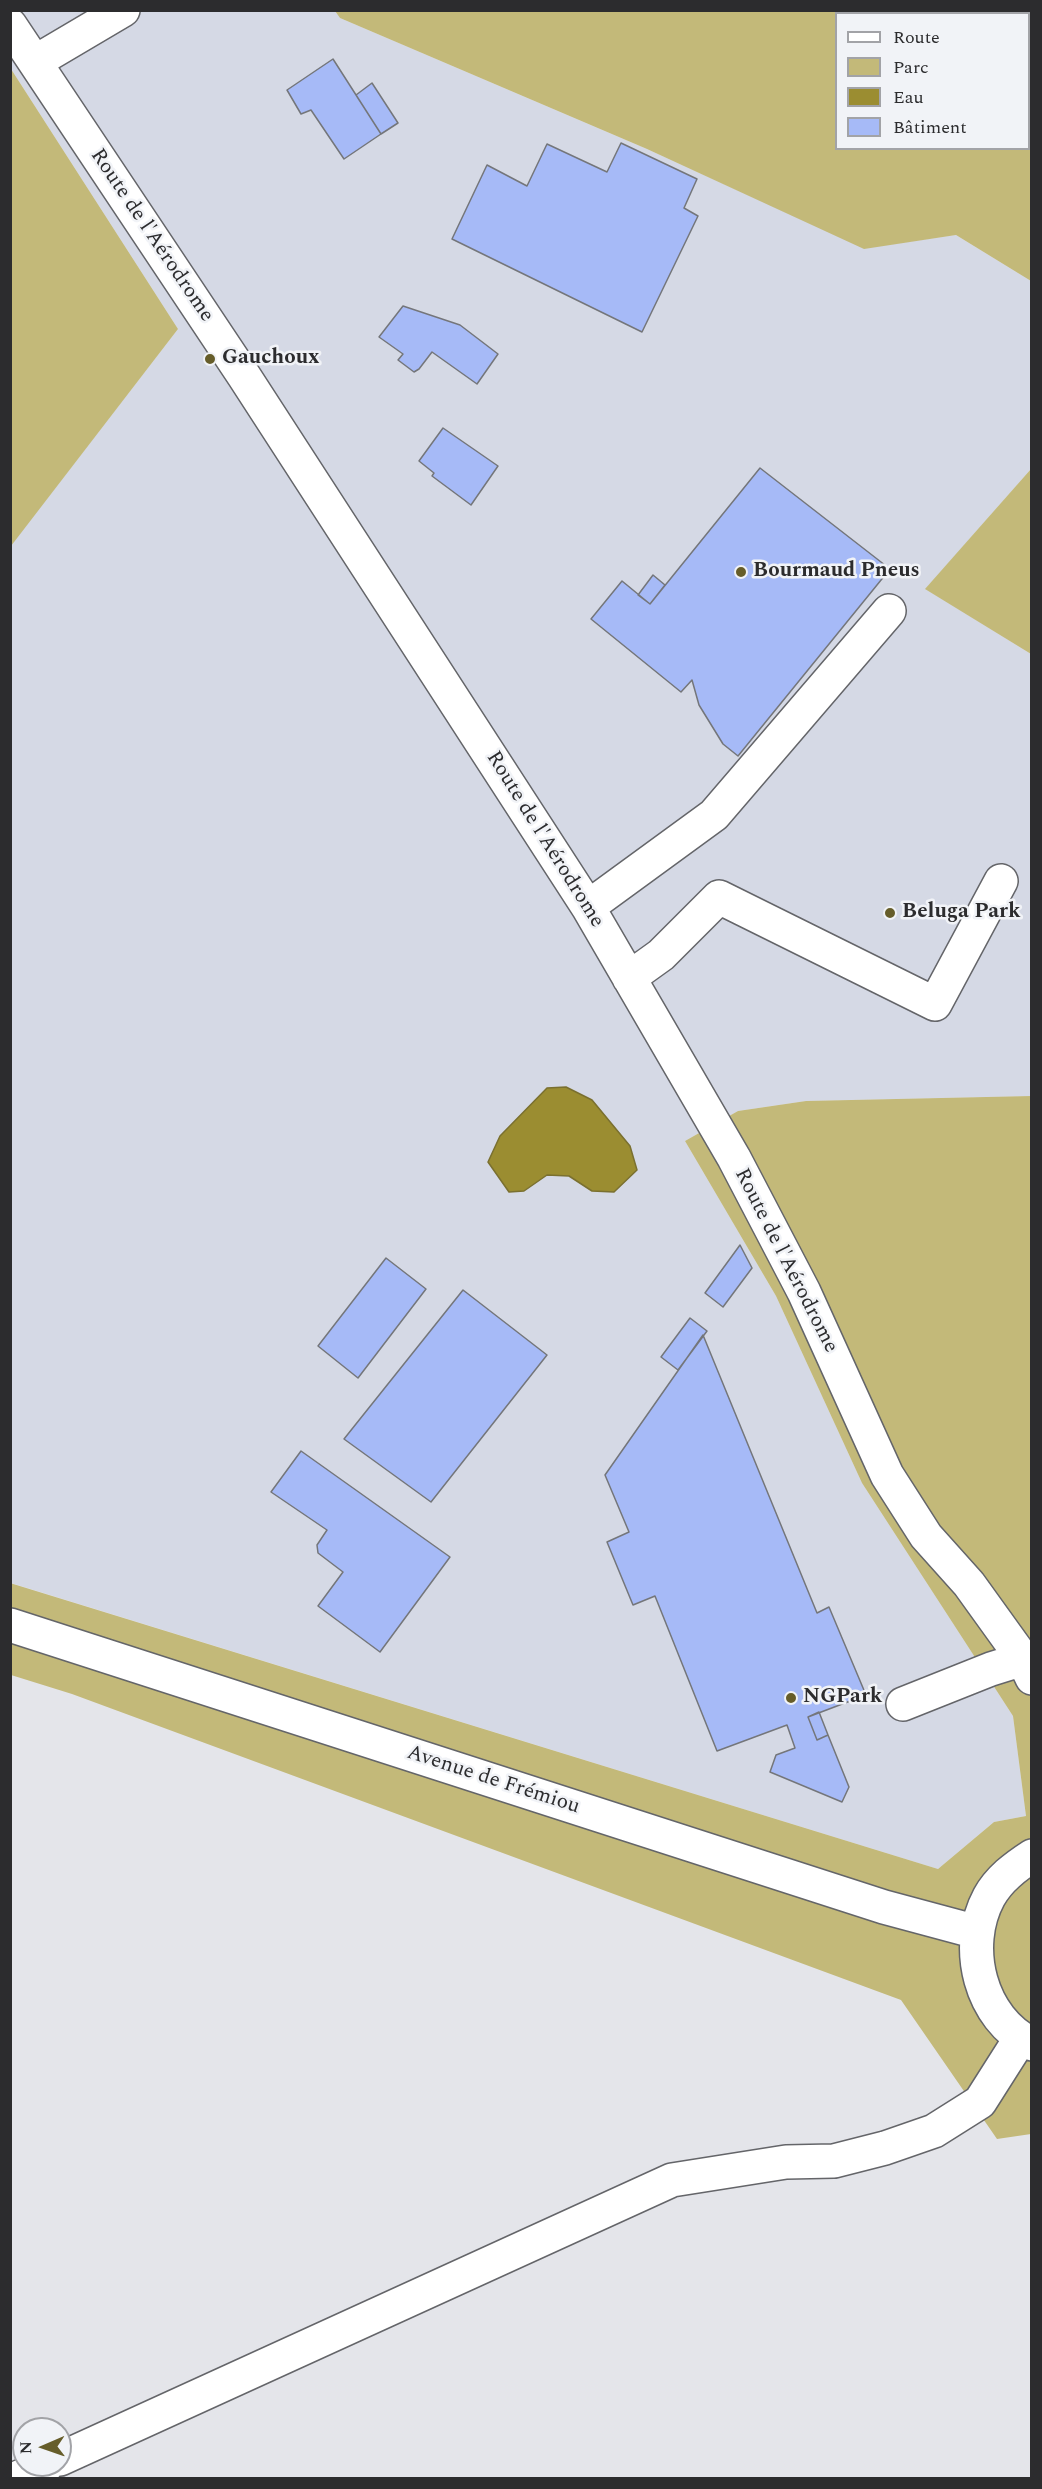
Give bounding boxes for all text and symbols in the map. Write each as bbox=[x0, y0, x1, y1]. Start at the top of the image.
legend bbox=[835, 12, 1030, 150]
text: Route bbox=[893, 24, 940, 51]
text: Parc bbox=[893, 54, 929, 81]
text: Eau bbox=[893, 84, 924, 111]
text: Bâtiment bbox=[893, 114, 967, 141]
street label: Route de l'Aérodrome bbox=[84, 145, 218, 327]
place label: Gauchoux bbox=[222, 346, 320, 372]
marker: Gauchoux bbox=[203, 352, 217, 366]
place label: Bourmaud Pneus bbox=[753, 559, 920, 585]
marker: Bourmaud Pneus bbox=[734, 565, 748, 579]
street label: Route de l'Aérodrome bbox=[479, 747, 609, 933]
place label: Beluga Park bbox=[902, 900, 1021, 926]
marker: Beluga Park bbox=[883, 906, 897, 920]
street label: Route de l'Aérodrome bbox=[728, 1165, 842, 1357]
place label: NGPark bbox=[803, 1685, 882, 1711]
marker: NGPark bbox=[784, 1691, 798, 1705]
street label: Avenue de Frémiou bbox=[403, 1741, 583, 1821]
north arrow bbox=[12, 2417, 72, 2477]
text: N bbox=[14, 2441, 38, 2455]

